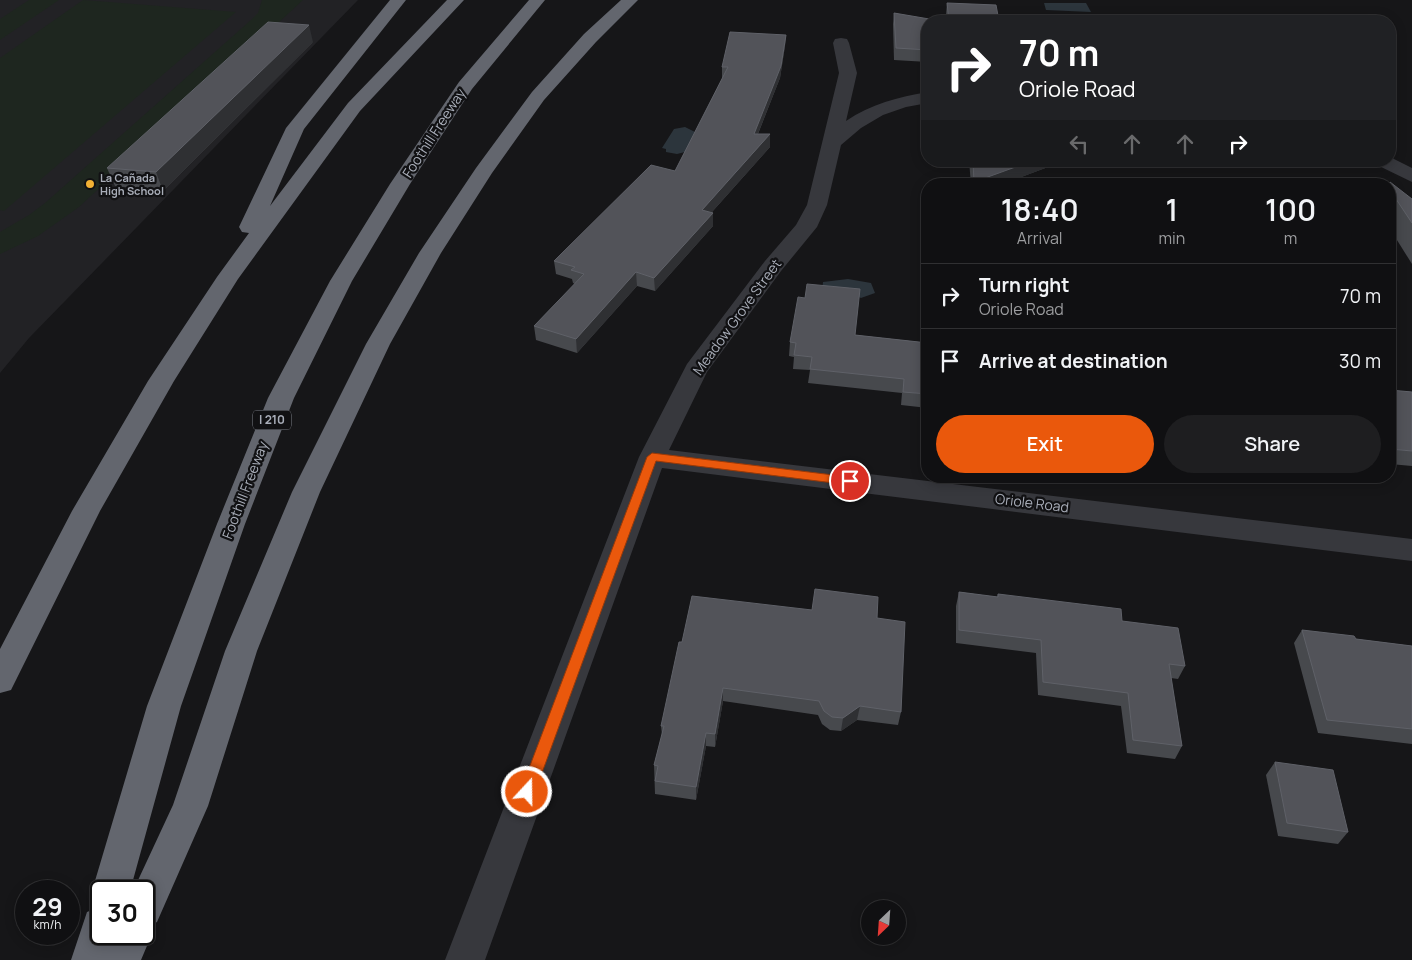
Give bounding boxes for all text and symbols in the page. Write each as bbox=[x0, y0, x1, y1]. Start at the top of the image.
text: 70 m bbox=[1019, 29, 1099, 77]
icon: right bbox=[936, 35, 1001, 100]
text: Oriole Road bbox=[1019, 74, 1136, 104]
street label: Foothill Freeway bbox=[398, 84, 470, 181]
icon: left bbox=[1065, 130, 1093, 158]
icon: ahead bbox=[1118, 130, 1146, 158]
icon: ahead bbox=[1171, 130, 1199, 158]
icon: right bbox=[1224, 130, 1252, 158]
place label: La Cañada High School bbox=[100, 170, 164, 198]
marker: La Cañada High School bbox=[84, 178, 96, 190]
text: 18:40 bbox=[1001, 189, 1079, 230]
text: 1 bbox=[1165, 189, 1178, 230]
text: 100 bbox=[1265, 189, 1316, 230]
text: Arrival bbox=[1017, 227, 1063, 249]
text: min bbox=[1158, 227, 1185, 249]
text: m bbox=[1284, 227, 1297, 249]
street label: Meadow Grove Street bbox=[688, 255, 785, 379]
text: Turn right bbox=[979, 272, 1069, 298]
icon: right bbox=[936, 282, 964, 310]
text: 70 m bbox=[1340, 283, 1381, 309]
text: Oriole Road bbox=[979, 298, 1064, 320]
icon: arrive bbox=[936, 347, 964, 375]
text: Arrive at destination bbox=[979, 348, 1168, 374]
text: 30 m bbox=[1339, 348, 1381, 374]
road number: I 210 bbox=[253, 410, 291, 430]
button: Exit bbox=[936, 415, 1154, 473]
button: Share bbox=[1164, 415, 1381, 473]
street label: Foothill Freeway bbox=[217, 438, 272, 541]
pin bbox=[829, 460, 871, 502]
icon: arrive bbox=[836, 467, 864, 495]
street label: Oriole Road bbox=[994, 489, 1070, 516]
position arrow bbox=[500, 765, 552, 817]
speed limit sign: 30 bbox=[90, 880, 155, 945]
text: 29 bbox=[32, 889, 63, 924]
north arrow bbox=[861, 900, 906, 945]
map controls bbox=[861, 900, 906, 945]
text: km/h bbox=[34, 916, 61, 933]

